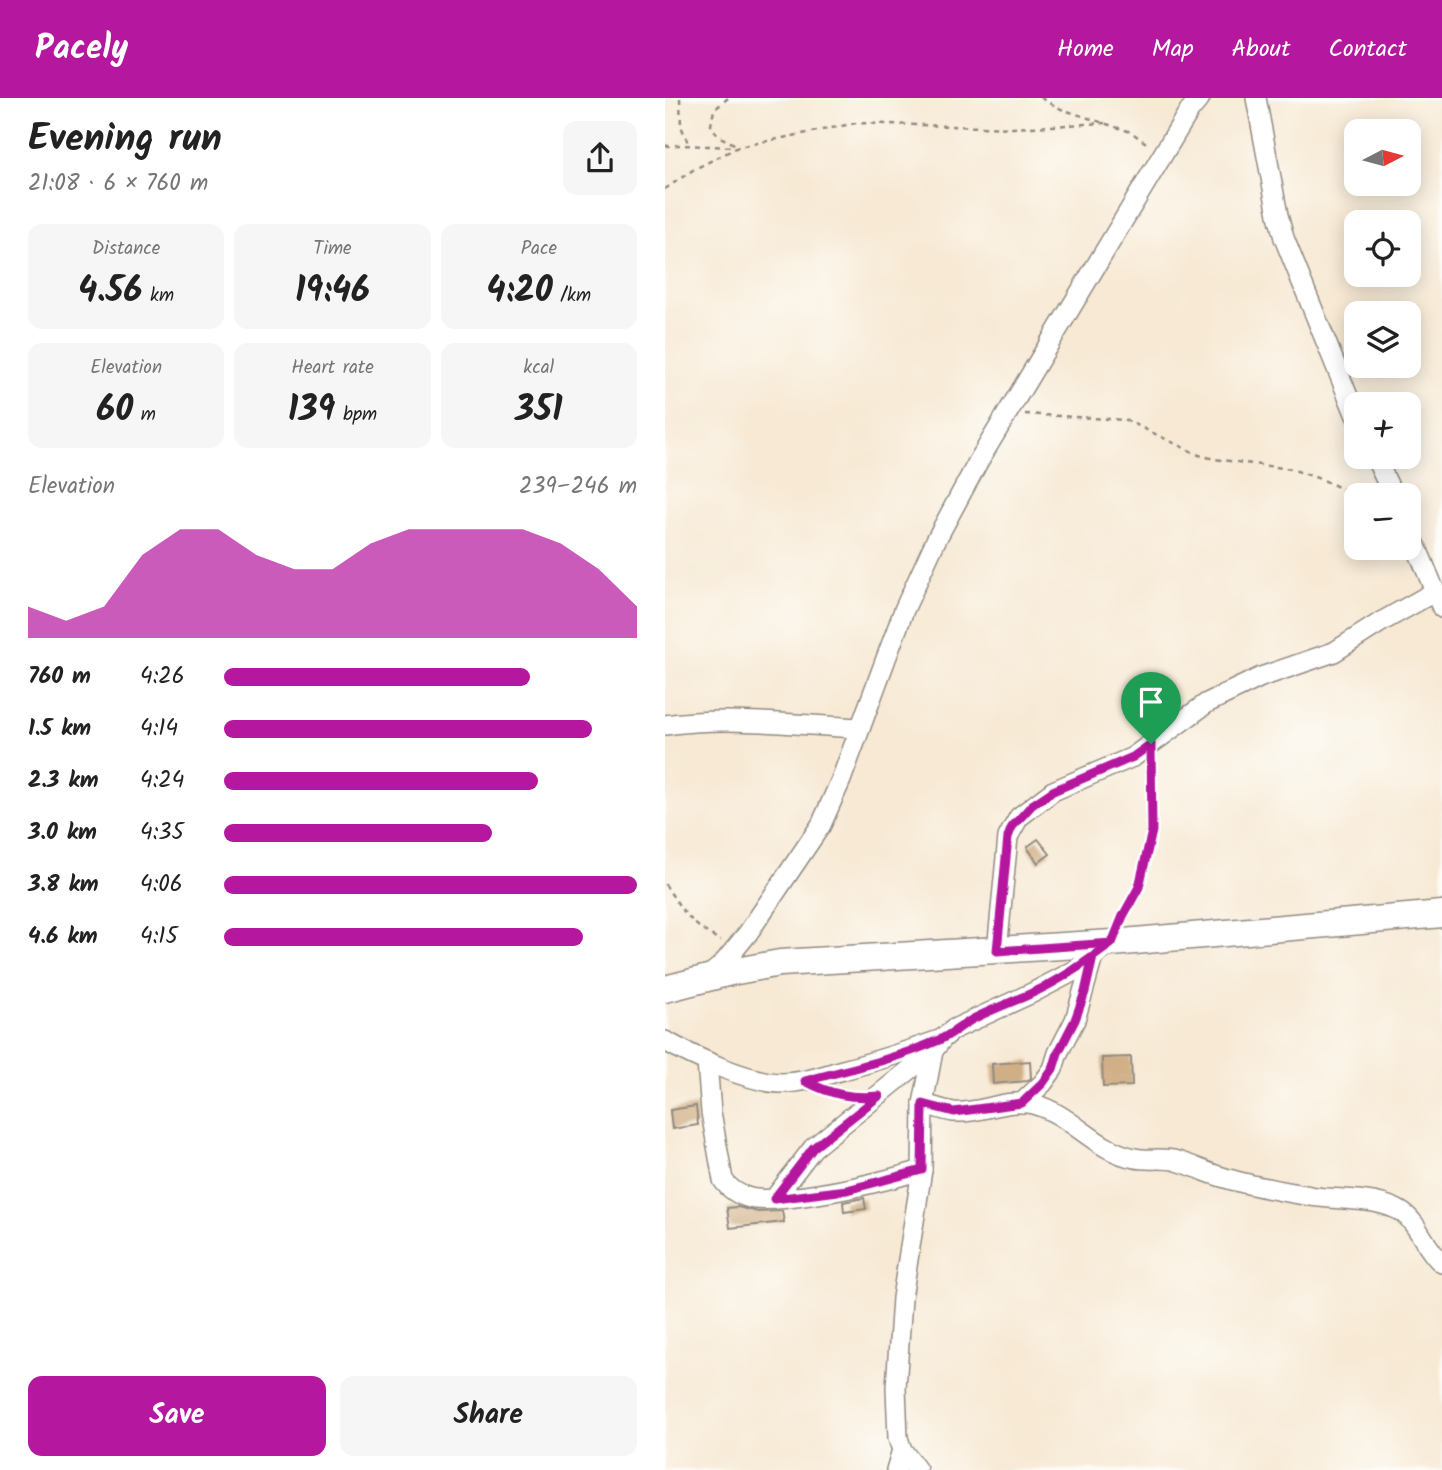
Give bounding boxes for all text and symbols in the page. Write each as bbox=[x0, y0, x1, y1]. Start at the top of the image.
text: Pacely bbox=[35, 23, 128, 76]
text: Home bbox=[1057, 30, 1114, 69]
text: Map bbox=[1152, 30, 1194, 69]
text: About bbox=[1232, 30, 1290, 69]
text: Contact bbox=[1328, 30, 1407, 69]
text: Evening run bbox=[28, 110, 222, 170]
north arrow bbox=[1344, 119, 1421, 196]
map controls bbox=[1344, 119, 1421, 560]
button: share bbox=[563, 121, 637, 195]
text: 21:08 · 6 × 760 m bbox=[28, 166, 208, 202]
button: locate bbox=[1344, 210, 1421, 287]
text: Distance bbox=[92, 234, 160, 264]
text: Time bbox=[313, 234, 352, 264]
text: Pace bbox=[521, 234, 557, 264]
text: 4.56 bbox=[78, 264, 142, 320]
text: 19:46 bbox=[295, 264, 370, 320]
text: 4:20 bbox=[487, 264, 553, 320]
text: km bbox=[142, 281, 174, 311]
text: /km bbox=[553, 281, 591, 311]
button: layers bbox=[1344, 301, 1421, 378]
text: Elevation bbox=[90, 353, 162, 383]
text: Heart rate bbox=[291, 353, 374, 383]
text: kcal bbox=[523, 353, 554, 383]
text: 60 bbox=[96, 383, 133, 439]
text: 139 bbox=[288, 383, 335, 439]
text: 351 bbox=[515, 383, 563, 439]
button: + bbox=[1344, 392, 1421, 469]
text: m bbox=[133, 400, 156, 430]
text: bpm bbox=[335, 400, 377, 430]
text: Elevation bbox=[28, 469, 115, 505]
text: 239–246 m bbox=[519, 469, 637, 505]
button: − bbox=[1344, 483, 1421, 560]
text: 760 m bbox=[28, 659, 91, 695]
text: 4:26 bbox=[140, 659, 184, 695]
pin bbox=[1121, 672, 1181, 744]
icon: arrive bbox=[1132, 683, 1170, 721]
text: 1.5 km bbox=[28, 711, 91, 747]
text: 4:14 bbox=[140, 711, 178, 747]
text: 2.3 km bbox=[28, 763, 98, 799]
text: 4:24 bbox=[140, 763, 184, 799]
text: 3.0 km bbox=[28, 815, 97, 851]
text: 4:35 bbox=[140, 815, 184, 851]
text: 3.8 km bbox=[28, 867, 99, 903]
text: 4:06 bbox=[140, 867, 183, 903]
text: 4.6 km bbox=[28, 919, 97, 955]
text: 4:15 bbox=[140, 919, 178, 955]
button: Save bbox=[28, 1376, 326, 1456]
button: Share bbox=[340, 1376, 637, 1456]

